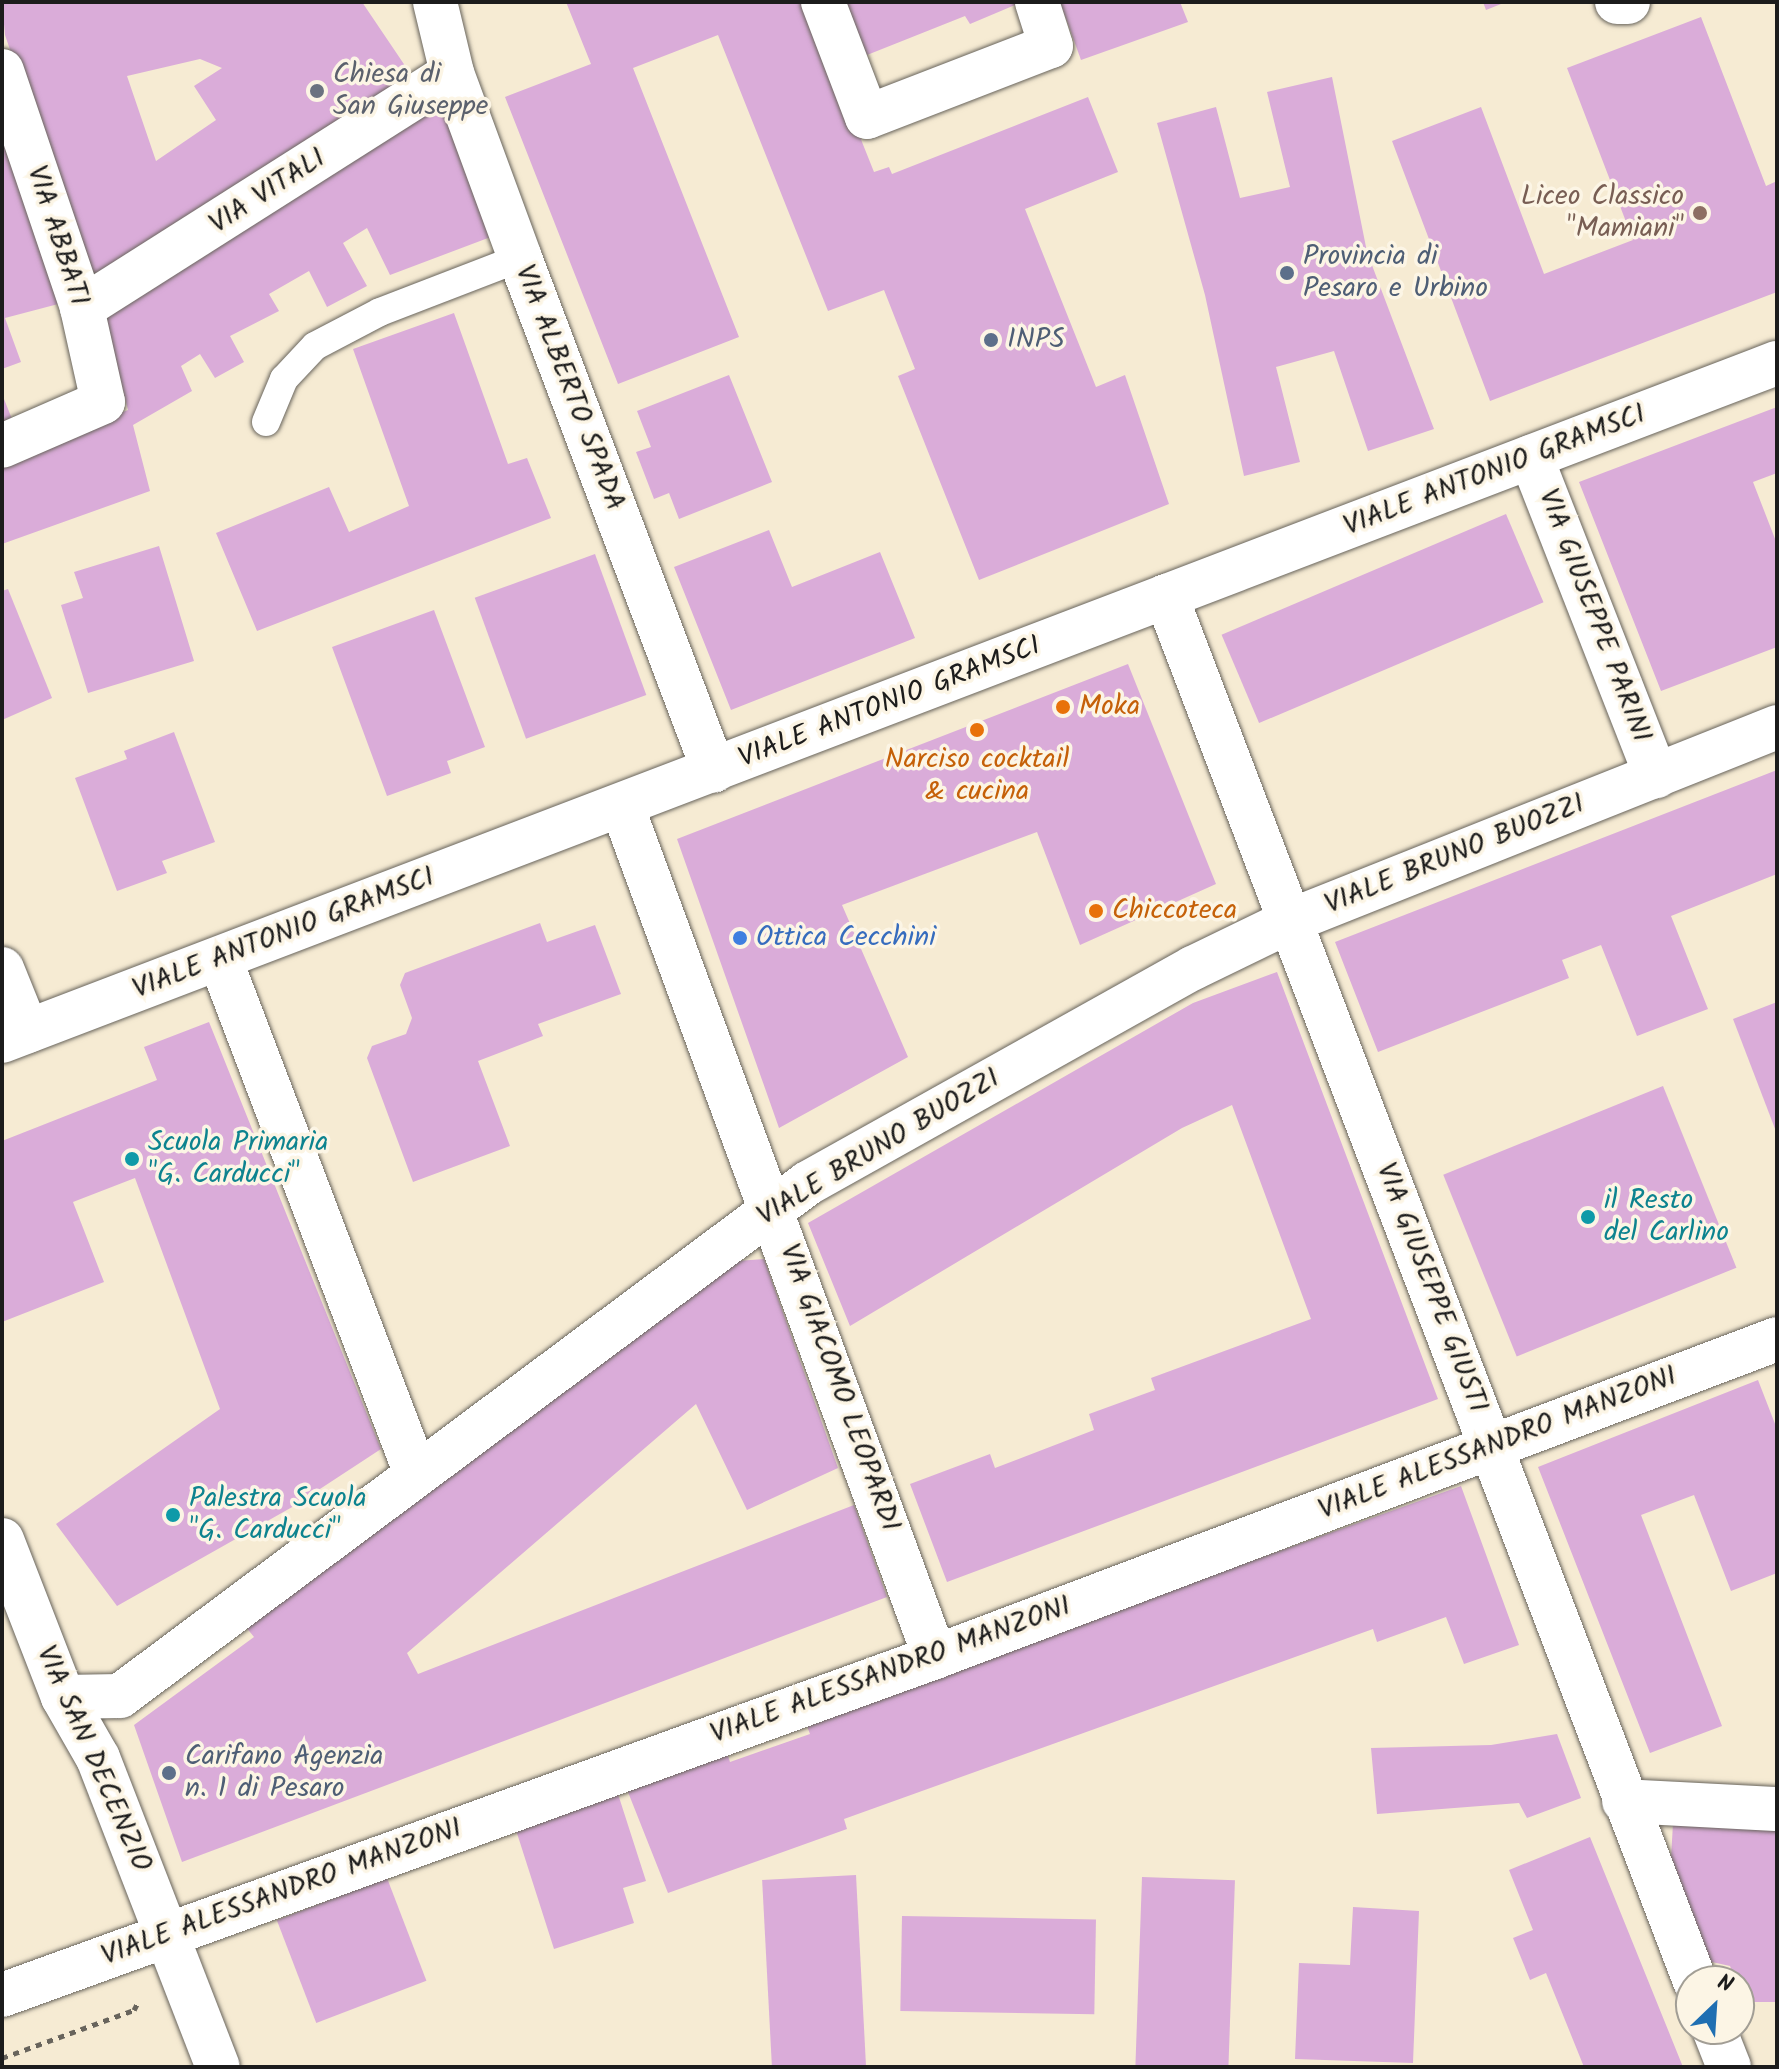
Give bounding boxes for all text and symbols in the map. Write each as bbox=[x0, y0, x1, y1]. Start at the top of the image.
place label: Chiesa di San Giuseppe bbox=[333, 58, 488, 124]
marker: Chiesa di San Giuseppe bbox=[308, 82, 326, 100]
street label: VIA VITALI bbox=[204, 142, 332, 242]
street label: VIA ABBATI bbox=[19, 162, 95, 310]
place label: Liceo Classico "Mamiani" bbox=[1521, 180, 1684, 246]
marker: Liceo Classico "Mamiani" bbox=[1691, 204, 1709, 222]
place label: Provincia di Pesaro e Urbino bbox=[1303, 240, 1488, 306]
street label: VIA ALBERTO SPADA bbox=[507, 260, 631, 516]
marker: Provincia di Pesaro e Urbino bbox=[1278, 264, 1296, 282]
place label: INPS bbox=[1007, 323, 1065, 357]
marker: INPS bbox=[982, 331, 1000, 349]
street label: VIALE ANTONIO GRAMSCI bbox=[1339, 398, 1651, 544]
street label: VIA GIUSEPPE PARINI bbox=[1530, 485, 1658, 747]
street label: VIALE ANTONIO GRAMSCI bbox=[734, 630, 1046, 776]
place label: Moka bbox=[1079, 690, 1140, 724]
marker: Moka bbox=[1054, 698, 1072, 716]
marker: Narciso cocktail & cucina bbox=[968, 721, 986, 739]
place label: Narciso cocktail & cucina bbox=[885, 743, 1069, 809]
street label: VIALE BRUNO BUOZZI bbox=[1320, 788, 1590, 922]
street label: VIALE ANTONIO GRAMSCI bbox=[128, 861, 440, 1007]
place label: Chiccoteca bbox=[1112, 894, 1237, 928]
marker: Chiccoteca bbox=[1087, 902, 1105, 920]
place label: Ottica Cecchini bbox=[756, 921, 936, 955]
marker: Ottica Cecchini bbox=[731, 929, 749, 947]
street label: VIALE BRUNO BUOZZI bbox=[752, 1062, 1006, 1234]
place label: Scuola Primaria "G. Carducci" bbox=[148, 1126, 328, 1192]
marker: Scuola Primaria "G. Carducci" bbox=[123, 1150, 141, 1168]
street label: VIA GIUSEPPE GIUSTI bbox=[1368, 1158, 1494, 1418]
place label: il Resto del Carlino bbox=[1604, 1184, 1729, 1250]
marker: il Resto del Carlino bbox=[1579, 1208, 1597, 1226]
street label: VIA GIACOMO LEOPARDI bbox=[771, 1240, 907, 1536]
street label: VIALE ALESSANDRO MANZONI bbox=[1314, 1360, 1682, 1528]
place label: Palestra Scuola "G. Carducci" bbox=[189, 1482, 367, 1548]
marker: Palestra Scuola "G. Carducci" bbox=[164, 1506, 182, 1524]
street label: VIALE ALESSANDRO MANZONI bbox=[706, 1590, 1076, 1752]
street label: VIA SAN DECENZIO bbox=[28, 1641, 158, 1877]
place label: Carifano Agenzia n. 1 di Pesaro bbox=[185, 1740, 383, 1806]
marker: Carifano Agenzia n. 1 di Pesaro bbox=[160, 1764, 178, 1782]
street label: VIALE ALESSANDRO MANZONI bbox=[97, 1812, 467, 1974]
north arrow bbox=[1675, 1965, 1755, 2045]
text: N bbox=[1711, 1966, 1738, 2003]

